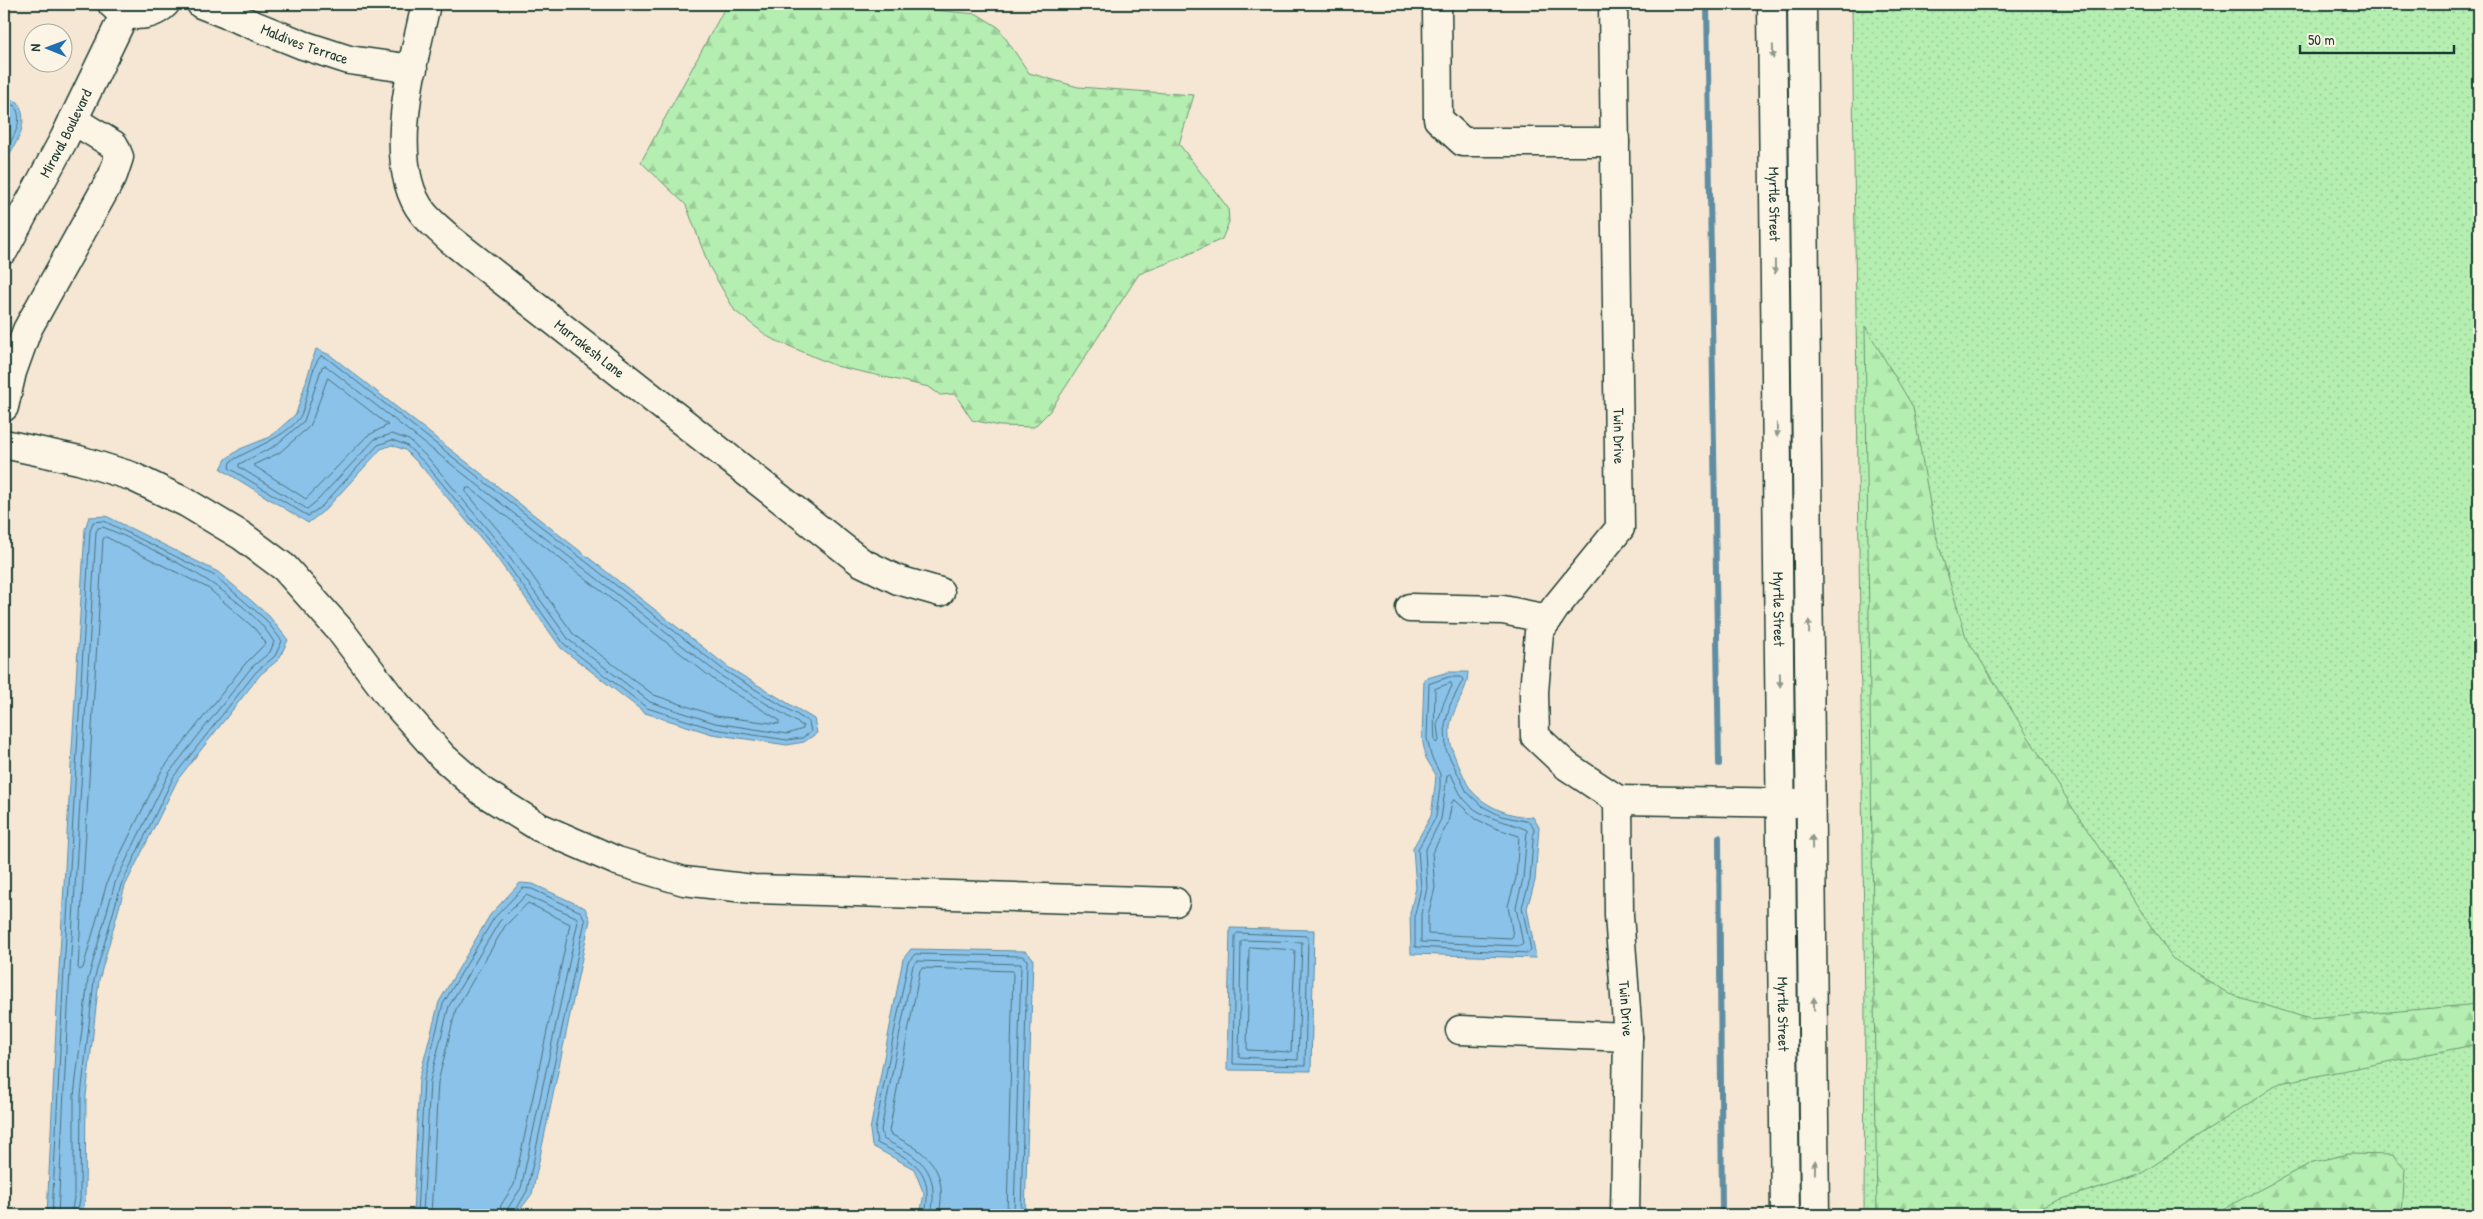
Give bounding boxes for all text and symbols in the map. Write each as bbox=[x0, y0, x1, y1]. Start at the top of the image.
street label: Maldives Terrace bbox=[258, 18, 351, 69]
north arrow bbox=[22, 22, 72, 72]
scale bar bbox=[2300, 22, 2454, 54]
text: 50 m bbox=[2308, 29, 2335, 50]
text: N bbox=[25, 43, 44, 52]
one-way arrow bbox=[1769, 45, 1777, 61]
street label: Miraval Boulevard bbox=[34, 85, 97, 181]
street label: Myrtle Street bbox=[1764, 167, 1786, 242]
one-way arrow bbox=[1771, 260, 1779, 276]
street label: Marrakesh Lane bbox=[550, 314, 629, 383]
street label: Twin Drive bbox=[1608, 408, 1630, 464]
one-way arrow bbox=[1773, 422, 1781, 438]
street label: Myrtle Street bbox=[1768, 572, 1790, 647]
one-way arrow bbox=[1805, 618, 1813, 634]
one-way arrow bbox=[1776, 672, 1784, 688]
one-way arrow bbox=[1808, 833, 1816, 849]
street label: Myrtle Street bbox=[1772, 976, 1794, 1052]
street label: Twin Drive bbox=[1614, 980, 1639, 1037]
one-way arrow bbox=[1810, 996, 1818, 1012]
one-way arrow bbox=[1812, 1158, 1820, 1174]

